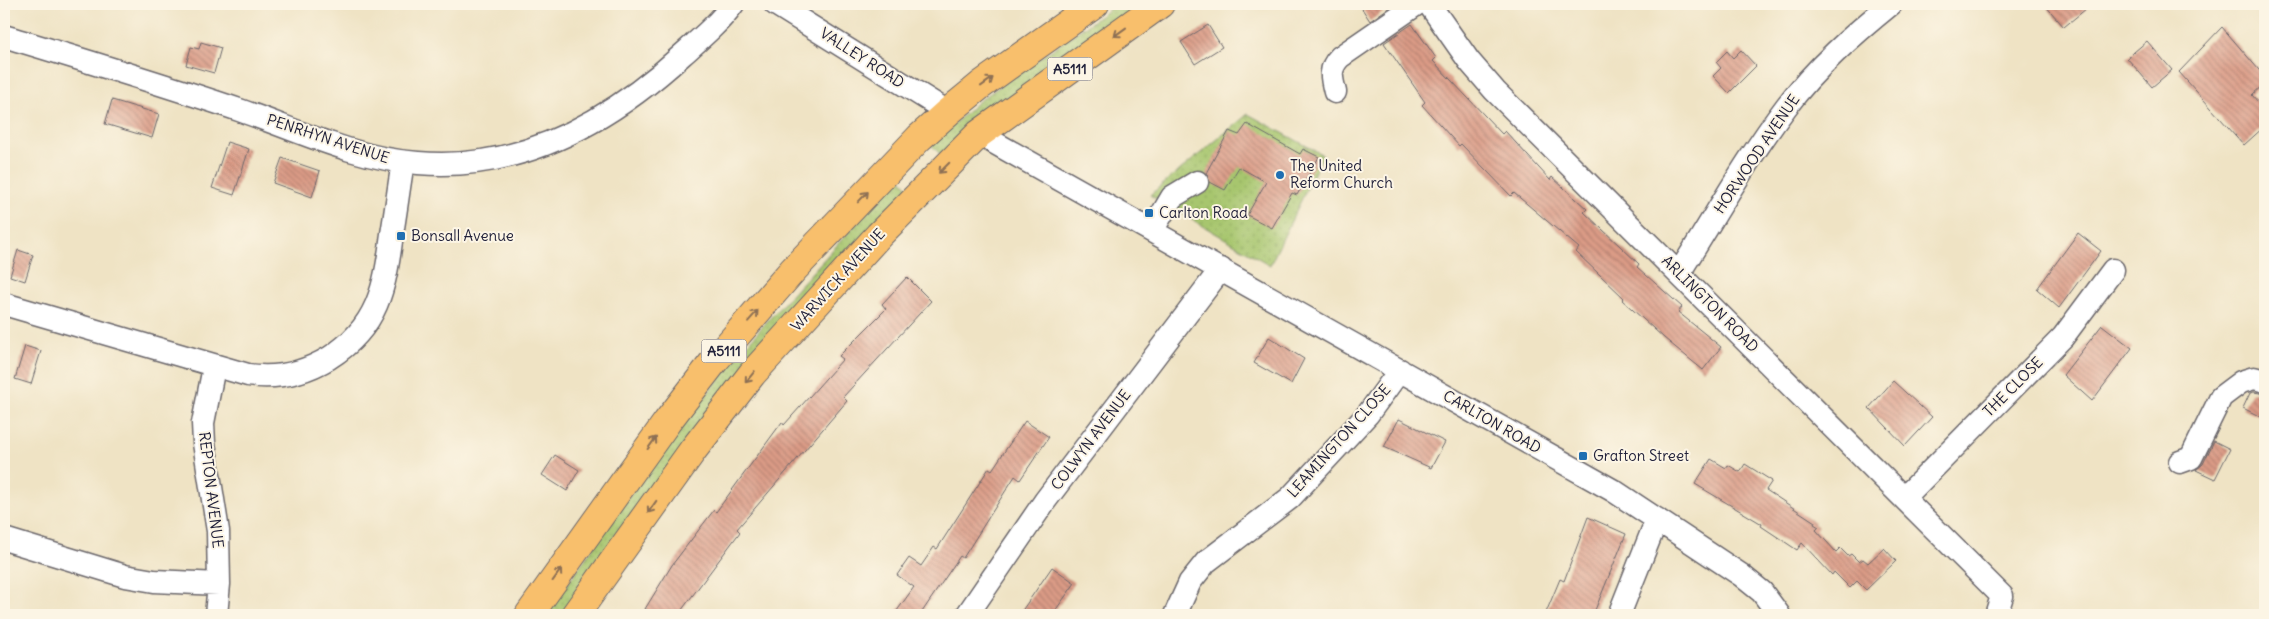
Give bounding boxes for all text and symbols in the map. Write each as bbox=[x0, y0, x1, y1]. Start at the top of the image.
street label: VALLEY ROAD bbox=[816, 23, 908, 92]
one-way arrow bbox=[1113, 27, 1127, 37]
road number: A5111 bbox=[1048, 58, 1092, 80]
one-way arrow bbox=[979, 77, 993, 87]
street label: HORWOOD AVENUE bbox=[1710, 90, 1804, 217]
street label: PENRHYN AVENUE bbox=[265, 110, 392, 167]
place label: The United Reform Church bbox=[1290, 156, 1393, 192]
one-way arrow bbox=[938, 162, 950, 174]
marker: The United Reform Church bbox=[1274, 169, 1286, 181]
one-way arrow bbox=[857, 191, 869, 203]
place label: Carlton Road bbox=[1159, 203, 1248, 222]
marker: Carlton Road bbox=[1143, 207, 1155, 219]
street label: WARWICK AVENUE bbox=[786, 224, 889, 335]
place label: Bonsall Avenue bbox=[411, 226, 514, 245]
marker: Bonsall Avenue bbox=[395, 230, 407, 242]
street label: ARLINGTON ROAD bbox=[1658, 251, 1763, 356]
one-way arrow bbox=[747, 310, 759, 323]
road number: A5111 bbox=[702, 340, 746, 362]
street label: THE CLOSE bbox=[1979, 353, 2047, 421]
one-way arrow bbox=[745, 370, 756, 383]
street label: LEAMINGTON CLOSE bbox=[1283, 380, 1395, 501]
street label: COLWYN AVENUE bbox=[1047, 386, 1135, 494]
street label: CARLTON ROAD bbox=[1440, 386, 1545, 457]
street label: REPTON AVENUE bbox=[195, 431, 228, 549]
one-way arrow bbox=[647, 436, 657, 450]
place label: Grafton Street bbox=[1593, 446, 1689, 465]
marker: Grafton Street bbox=[1577, 450, 1589, 462]
one-way arrow bbox=[647, 499, 658, 513]
one-way arrow bbox=[552, 568, 562, 582]

